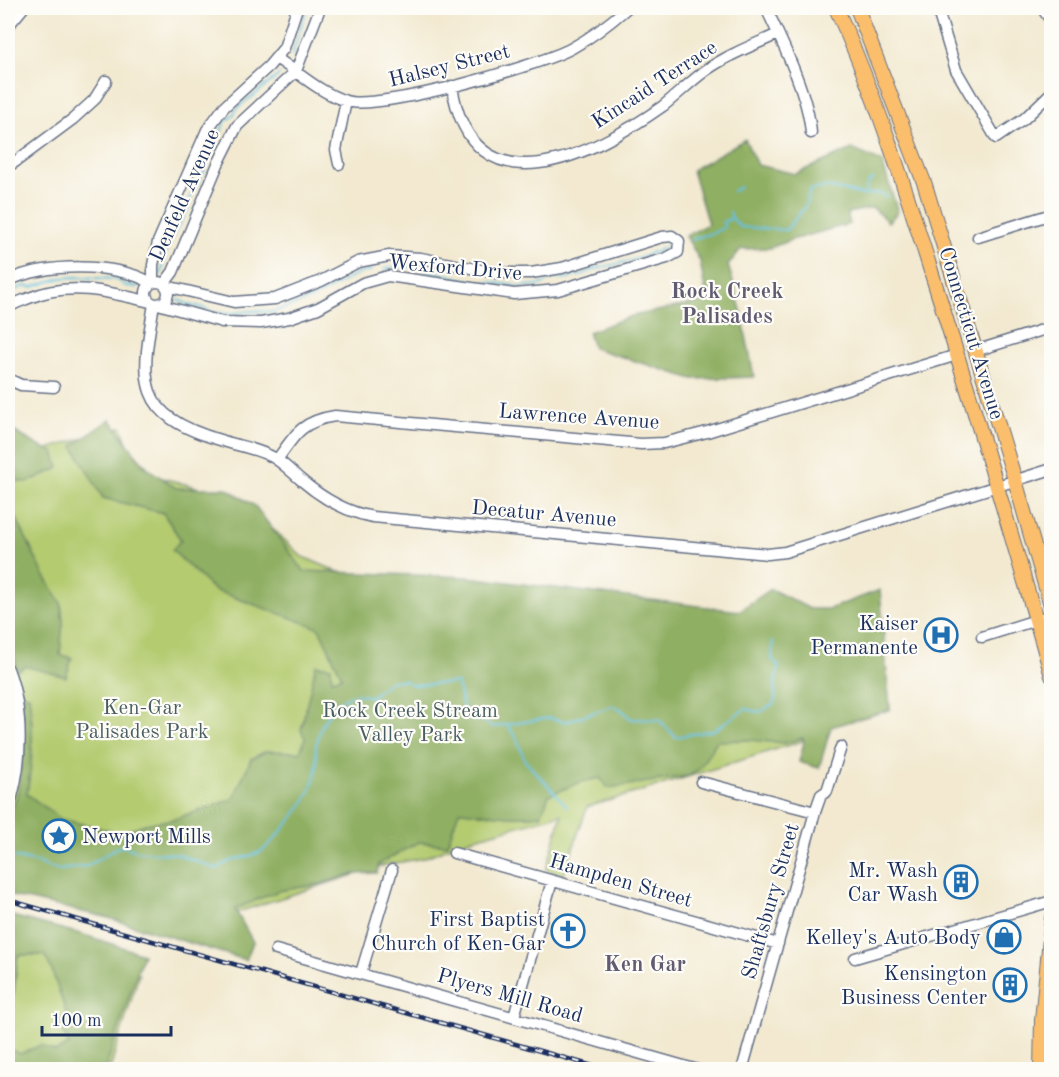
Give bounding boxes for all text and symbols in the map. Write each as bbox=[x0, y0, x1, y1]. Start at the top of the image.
street label: Kincaid Terrace bbox=[588, 37, 721, 133]
street label: Halsey Street bbox=[387, 41, 512, 92]
street label: Denfeld Avenue bbox=[147, 126, 224, 265]
street label: Connecticut Avenue bbox=[934, 245, 1007, 422]
street label: Wexford Drive bbox=[387, 252, 523, 285]
district label: Rock Creek Palisades bbox=[670, 281, 784, 328]
street label: Lawrence Avenue bbox=[498, 401, 660, 434]
street label: Decatur Avenue bbox=[471, 498, 617, 531]
place label: Kaiser Permanente bbox=[810, 614, 918, 659]
hospital icon: Kaiser Permanente bbox=[923, 617, 959, 653]
park label: Ken-Gar Palisades Park bbox=[75, 698, 209, 743]
park label: Rock Creek Stream Valley Park bbox=[322, 701, 498, 746]
place icon: Newport Mills bbox=[41, 818, 77, 854]
street label: Shaftsbury Street bbox=[739, 821, 804, 982]
place label: Newport Mills bbox=[82, 827, 211, 848]
street label: Hampden Street bbox=[547, 851, 695, 912]
place label: Mr. Wash Car Wash bbox=[847, 861, 938, 906]
building icon: Mr. Wash Car Wash bbox=[943, 864, 979, 900]
place label: First Baptist Church of Ken-Gar bbox=[371, 910, 545, 955]
church icon: First Baptist Church of Ken-Gar bbox=[550, 913, 586, 949]
shop icon: Kelley's Auto Body bbox=[986, 919, 1022, 955]
place label: Kelley's Auto Body bbox=[805, 928, 981, 949]
district label: Ken Gar bbox=[604, 954, 686, 976]
place label: Kensington Business Center bbox=[841, 964, 987, 1009]
street label: Plyers Mill Road bbox=[434, 966, 585, 1027]
building icon: Kensington Business Center bbox=[992, 967, 1028, 1003]
scale bar bbox=[42, 999, 171, 1037]
text: 100 m bbox=[51, 1012, 102, 1030]

